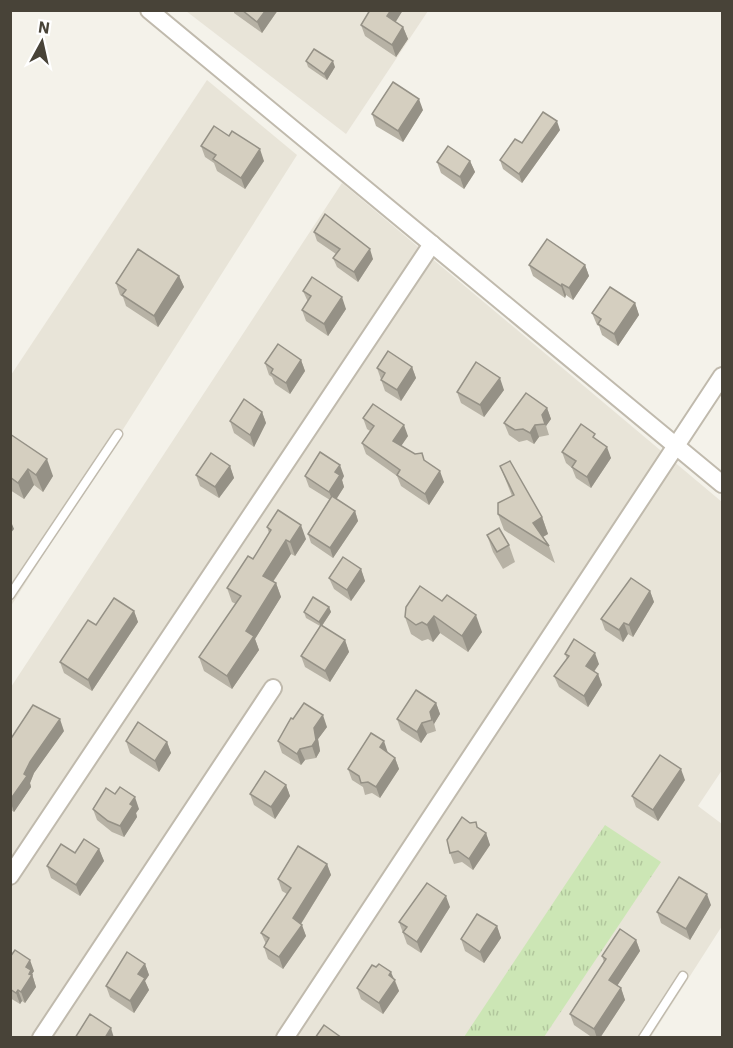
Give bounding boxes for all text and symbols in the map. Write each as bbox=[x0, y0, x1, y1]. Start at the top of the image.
north arrow bbox=[12, 12, 72, 72]
text: N bbox=[37, 16, 51, 38]

